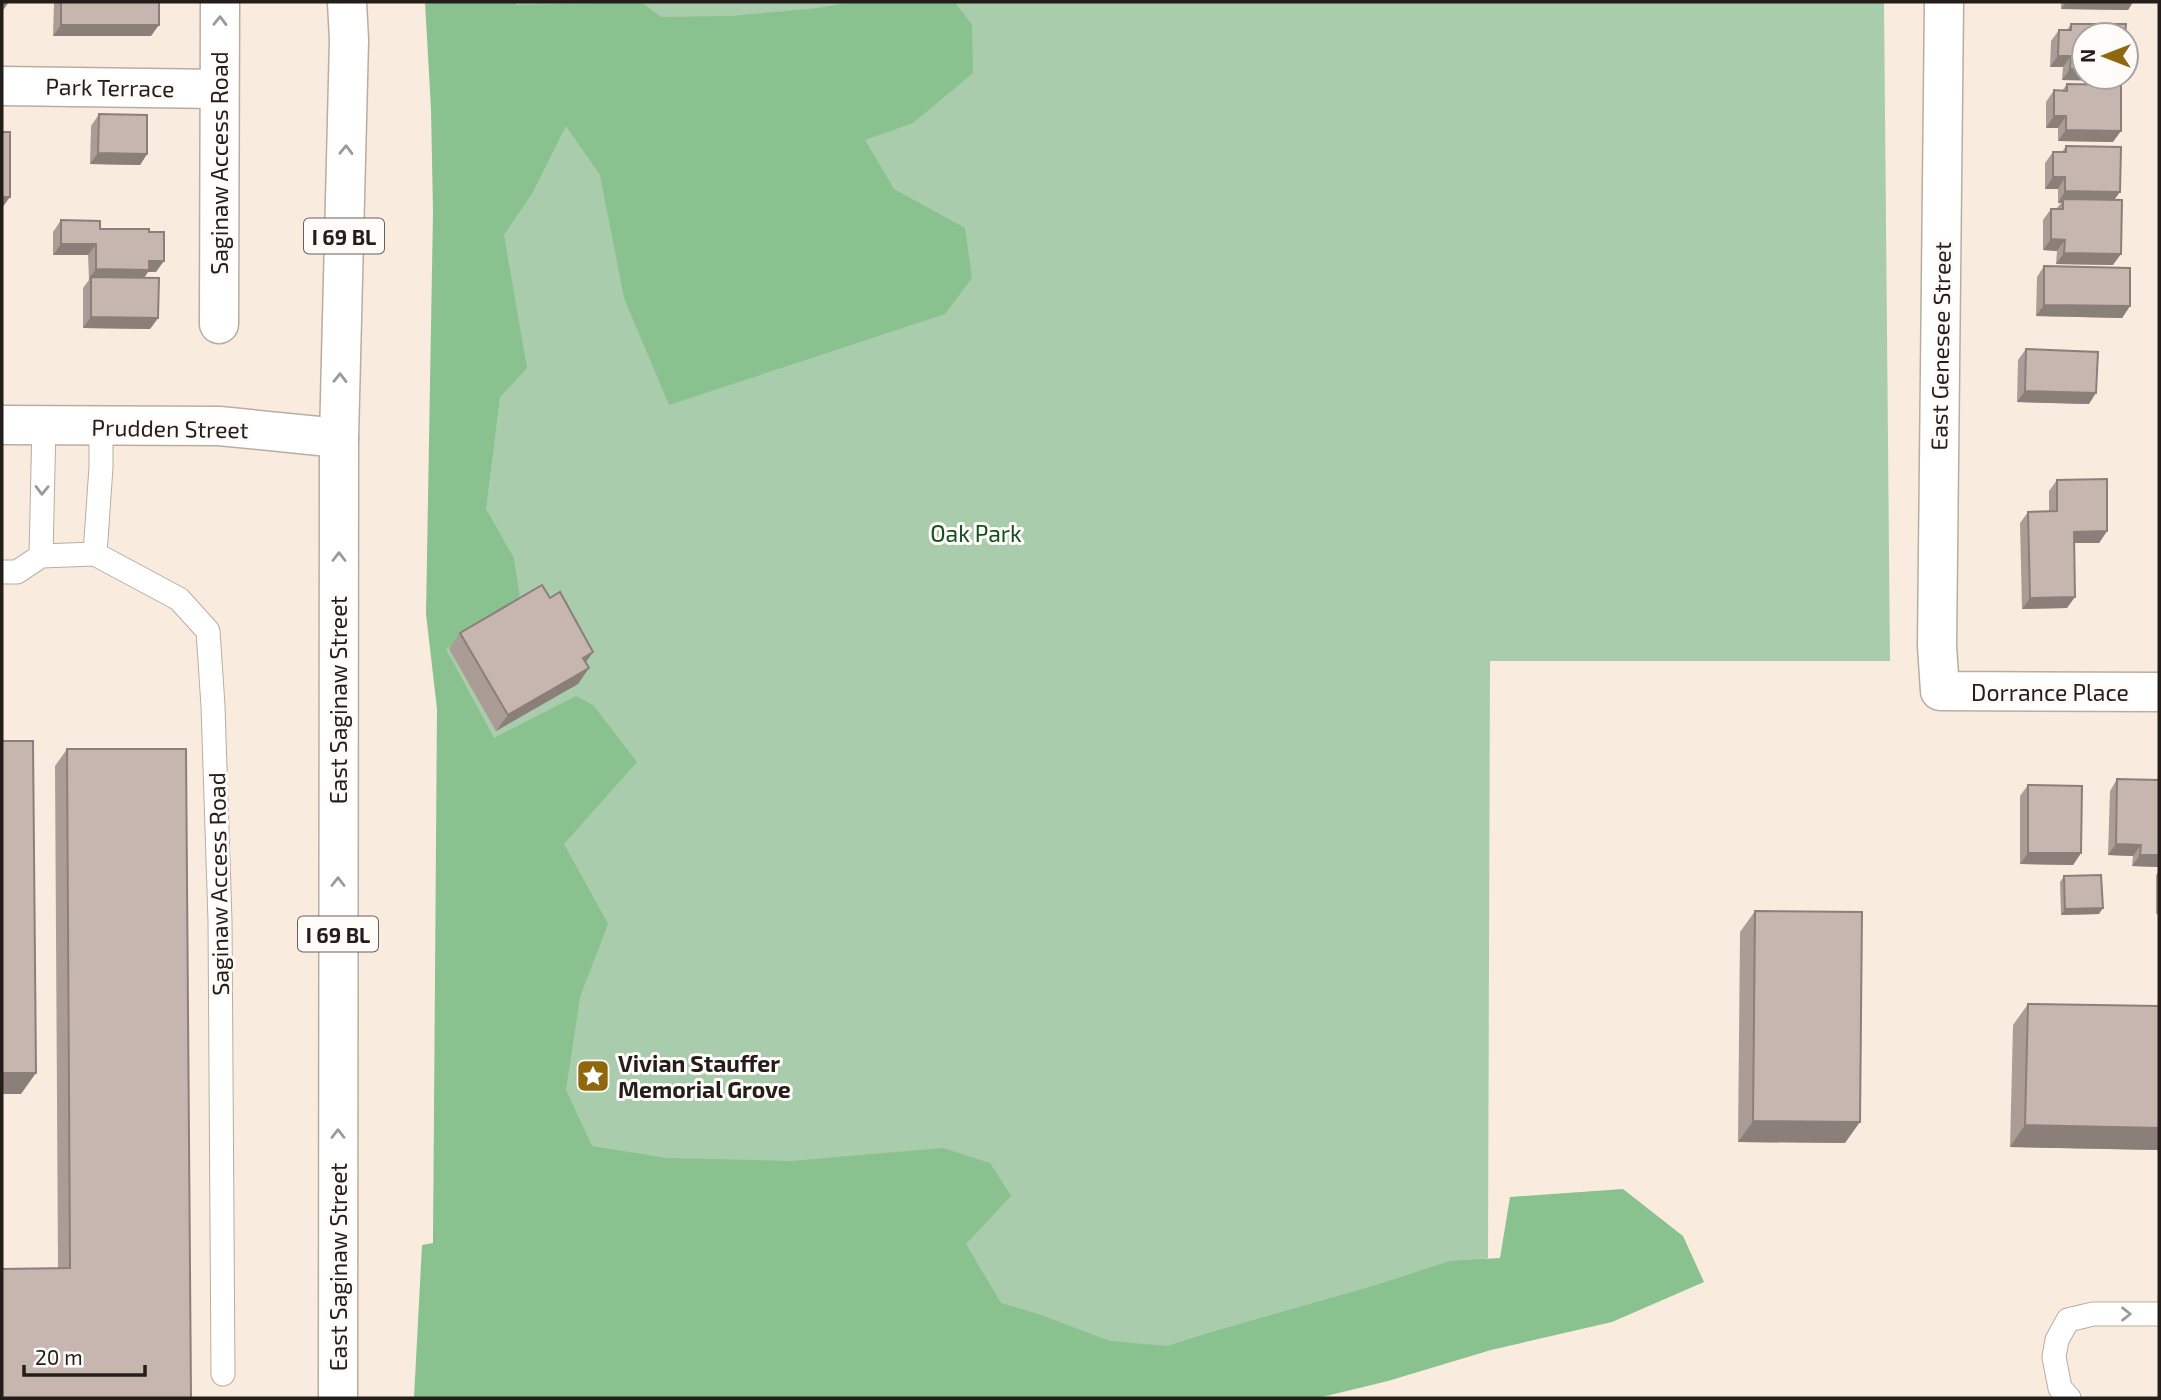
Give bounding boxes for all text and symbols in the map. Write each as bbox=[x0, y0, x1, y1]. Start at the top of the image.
one-way arrow bbox=[212, 15, 227, 26]
north arrow bbox=[2070, 21, 2140, 91]
text: N bbox=[2076, 49, 2099, 63]
street label: Saginaw Access Road bbox=[205, 51, 233, 275]
street label: Park Terrace bbox=[45, 72, 175, 102]
one-way arrow bbox=[338, 145, 354, 155]
road number: I 69 BL bbox=[304, 218, 384, 254]
street label: East Genesee Street bbox=[1924, 241, 1956, 451]
one-way arrow bbox=[333, 372, 348, 383]
street label: Prudden Street bbox=[91, 413, 249, 443]
one-way arrow bbox=[35, 485, 50, 496]
park label: Oak Park bbox=[930, 519, 1022, 547]
one-way arrow bbox=[331, 551, 347, 561]
street label: East Saginaw Street bbox=[324, 595, 352, 804]
street label: Dorrance Place bbox=[1971, 678, 2129, 706]
street label: Saginaw Access Road bbox=[202, 772, 234, 996]
one-way arrow bbox=[330, 876, 346, 887]
road number: I 69 BL bbox=[298, 916, 378, 951]
place label: Vivian Stauffer Memorial Grove bbox=[618, 1049, 791, 1103]
place icon: Vivian Stauffer Memorial Grove bbox=[574, 1057, 612, 1095]
one-way arrow bbox=[330, 1128, 346, 1139]
street label: East Saginaw Street bbox=[324, 1162, 352, 1371]
one-way arrow bbox=[2122, 1306, 2132, 1322]
scale bar bbox=[24, 1334, 145, 1378]
text: 20 m bbox=[35, 1344, 83, 1369]

